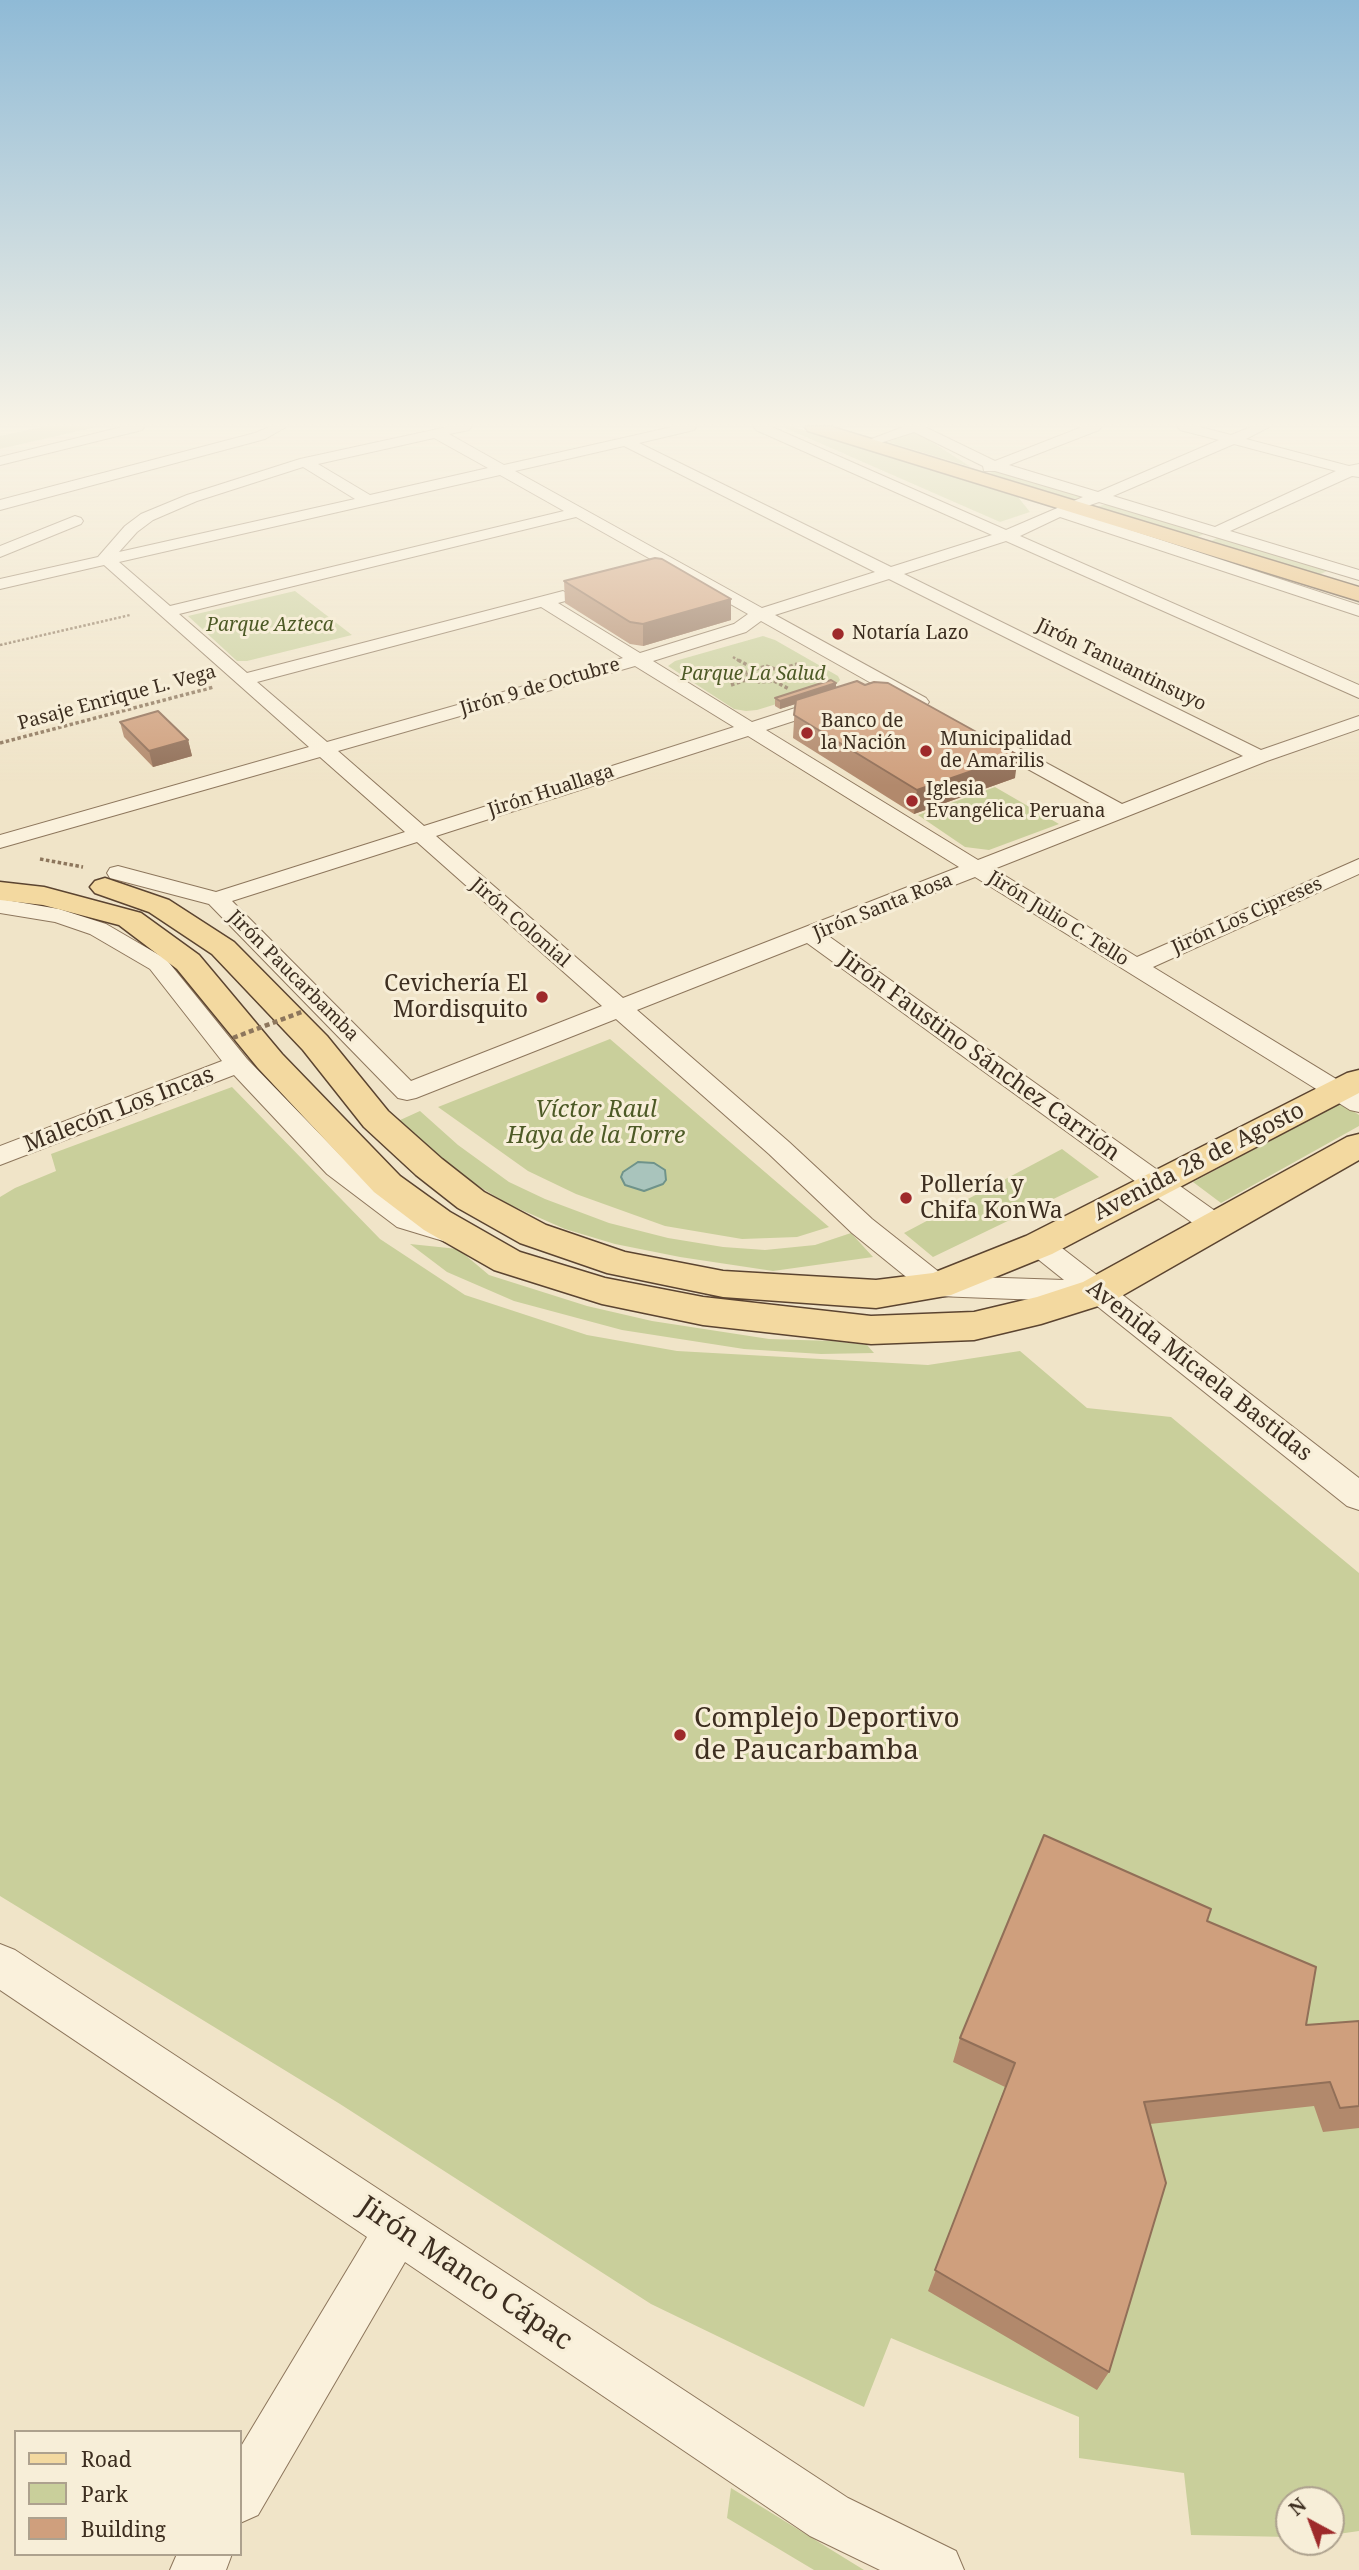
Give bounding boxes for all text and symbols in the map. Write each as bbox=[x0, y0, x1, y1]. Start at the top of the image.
street label: Jirón Tanuantinsuyo bbox=[1032, 614, 1210, 716]
park label: Parque Azteca bbox=[206, 615, 334, 637]
place label: Notaría Lazo bbox=[852, 623, 969, 645]
marker: Notaría Lazo bbox=[830, 626, 846, 642]
street label: Jirón 9 de Octubre bbox=[457, 653, 623, 721]
street label: Pasaje Enrique L. Vega bbox=[15, 661, 219, 735]
park label: Parque La Salud bbox=[681, 664, 825, 686]
place label: Banco de la Nación bbox=[821, 711, 906, 755]
marker: Banco de la Nación bbox=[799, 725, 815, 741]
place label: Municipalidad de Amarilis bbox=[940, 729, 1072, 773]
marker: Municipalidad de Amarilis bbox=[918, 743, 934, 759]
street label: Jirón Huallaga bbox=[485, 760, 617, 822]
place label: Iglesia Evangélica Peruana bbox=[926, 779, 1105, 823]
marker: Iglesia Evangélica Peruana bbox=[904, 793, 920, 809]
street label: Jirón Julio C. Tello bbox=[983, 867, 1133, 971]
street label: Jirón Santa Rosa bbox=[810, 869, 956, 945]
street label: Jirón Los Cipreses bbox=[1168, 873, 1326, 959]
street label: Jirón Colonial bbox=[466, 874, 574, 972]
street label: Jirón Paucarbamba bbox=[223, 906, 363, 1046]
street label: Jirón Faustino Sánchez Carrión bbox=[833, 945, 1125, 1167]
place label: Cevichería El Mordisquito bbox=[384, 970, 528, 1024]
marker: Cevichería El Mordisquito bbox=[534, 989, 550, 1005]
street label: Malecón Los Incas bbox=[20, 1061, 218, 1159]
park label: Víctor Raul Haya de la Torre bbox=[507, 1096, 685, 1150]
street label: Avenida 28 de Agosto bbox=[1089, 1097, 1309, 1227]
place label: Pollería y Chifa KonWa bbox=[920, 1171, 1063, 1225]
marker: Pollería y Chifa KonWa bbox=[898, 1190, 914, 1206]
street label: Avenida Micaela Bastidas bbox=[1081, 1274, 1317, 1468]
place label: Complejo Deportivo de Paucarbamba bbox=[694, 1702, 960, 1768]
marker: Complejo Deportivo de Paucarbamba bbox=[672, 1727, 688, 1743]
street label: Jirón Manco Cápac bbox=[352, 2190, 578, 2358]
legend bbox=[14, 2430, 242, 2556]
text: Road bbox=[81, 2445, 132, 2473]
text: Park bbox=[81, 2480, 128, 2508]
north arrow bbox=[1275, 2486, 1345, 2556]
text: N bbox=[1283, 2492, 1312, 2521]
text: Building bbox=[81, 2515, 166, 2543]

